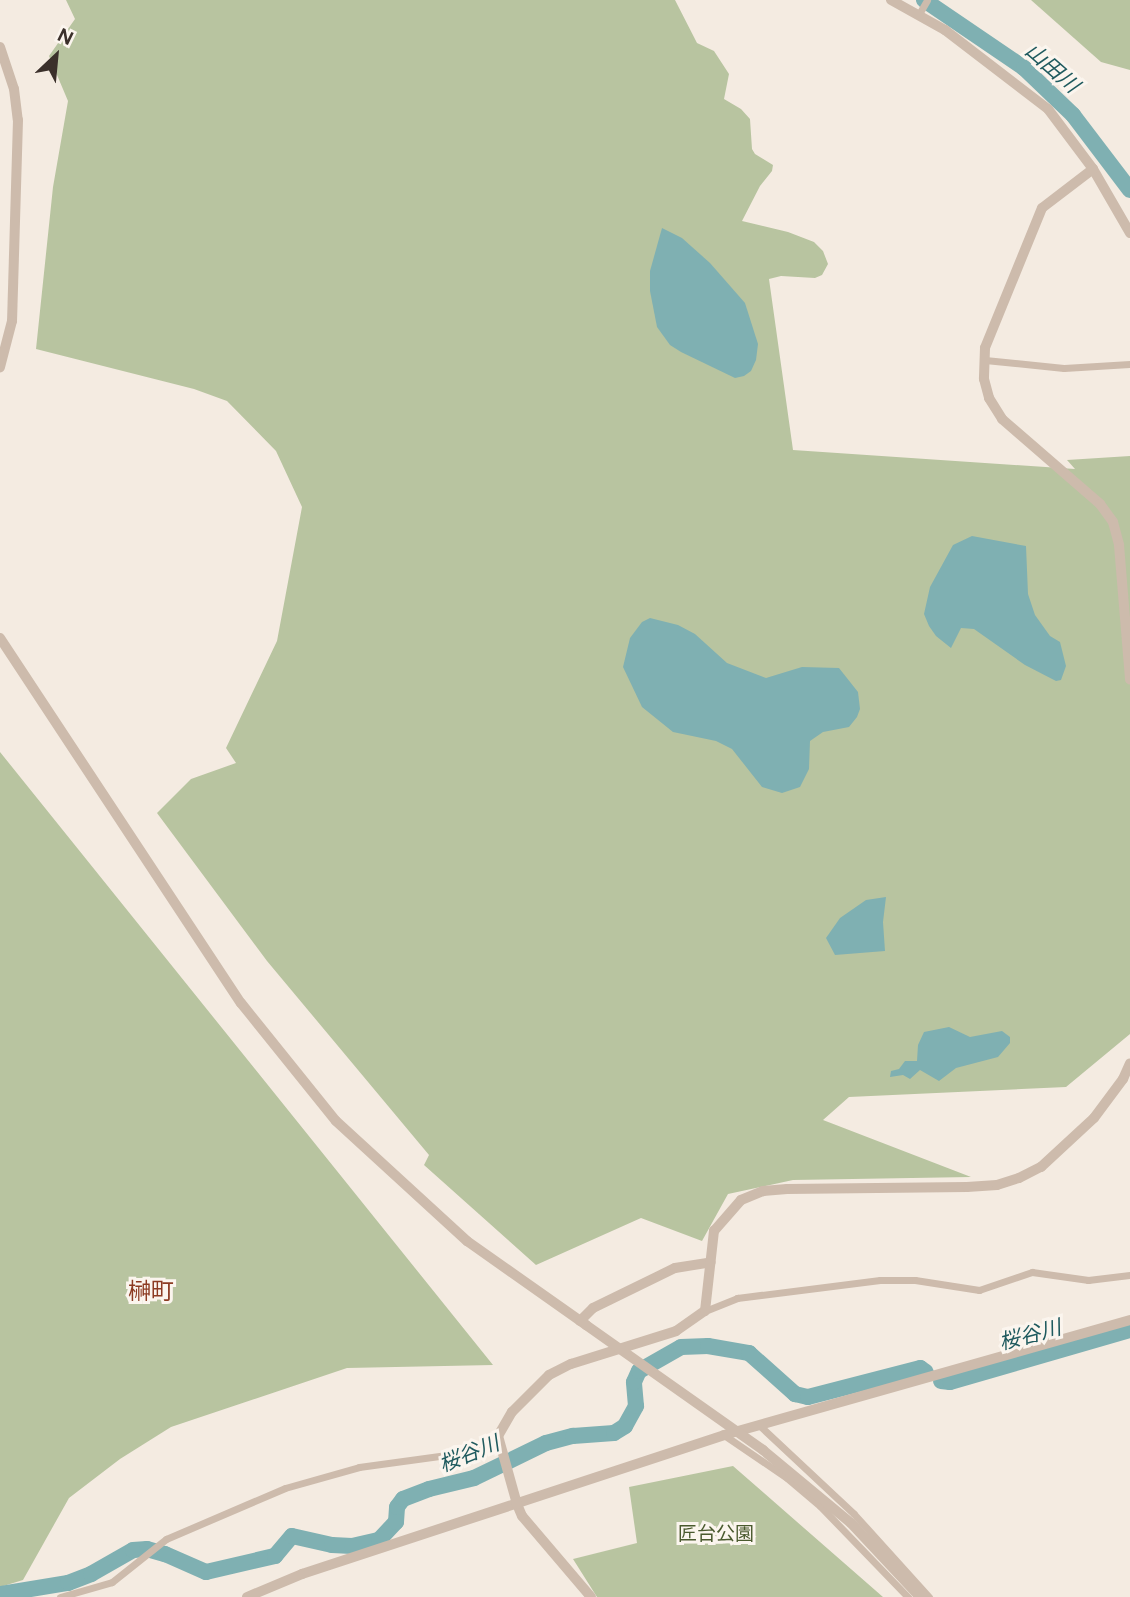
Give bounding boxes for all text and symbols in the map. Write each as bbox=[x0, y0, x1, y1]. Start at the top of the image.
north arrow bbox=[21, 21, 91, 91]
text: N bbox=[54, 23, 77, 50]
water label: 山田川 bbox=[1020, 38, 1084, 98]
district label: 榊町 bbox=[128, 1277, 174, 1305]
water label: 桜谷川 bbox=[996, 1315, 1064, 1355]
water label: 桜谷川 bbox=[435, 1431, 503, 1477]
park label: 匠台公園 bbox=[678, 1523, 754, 1545]

